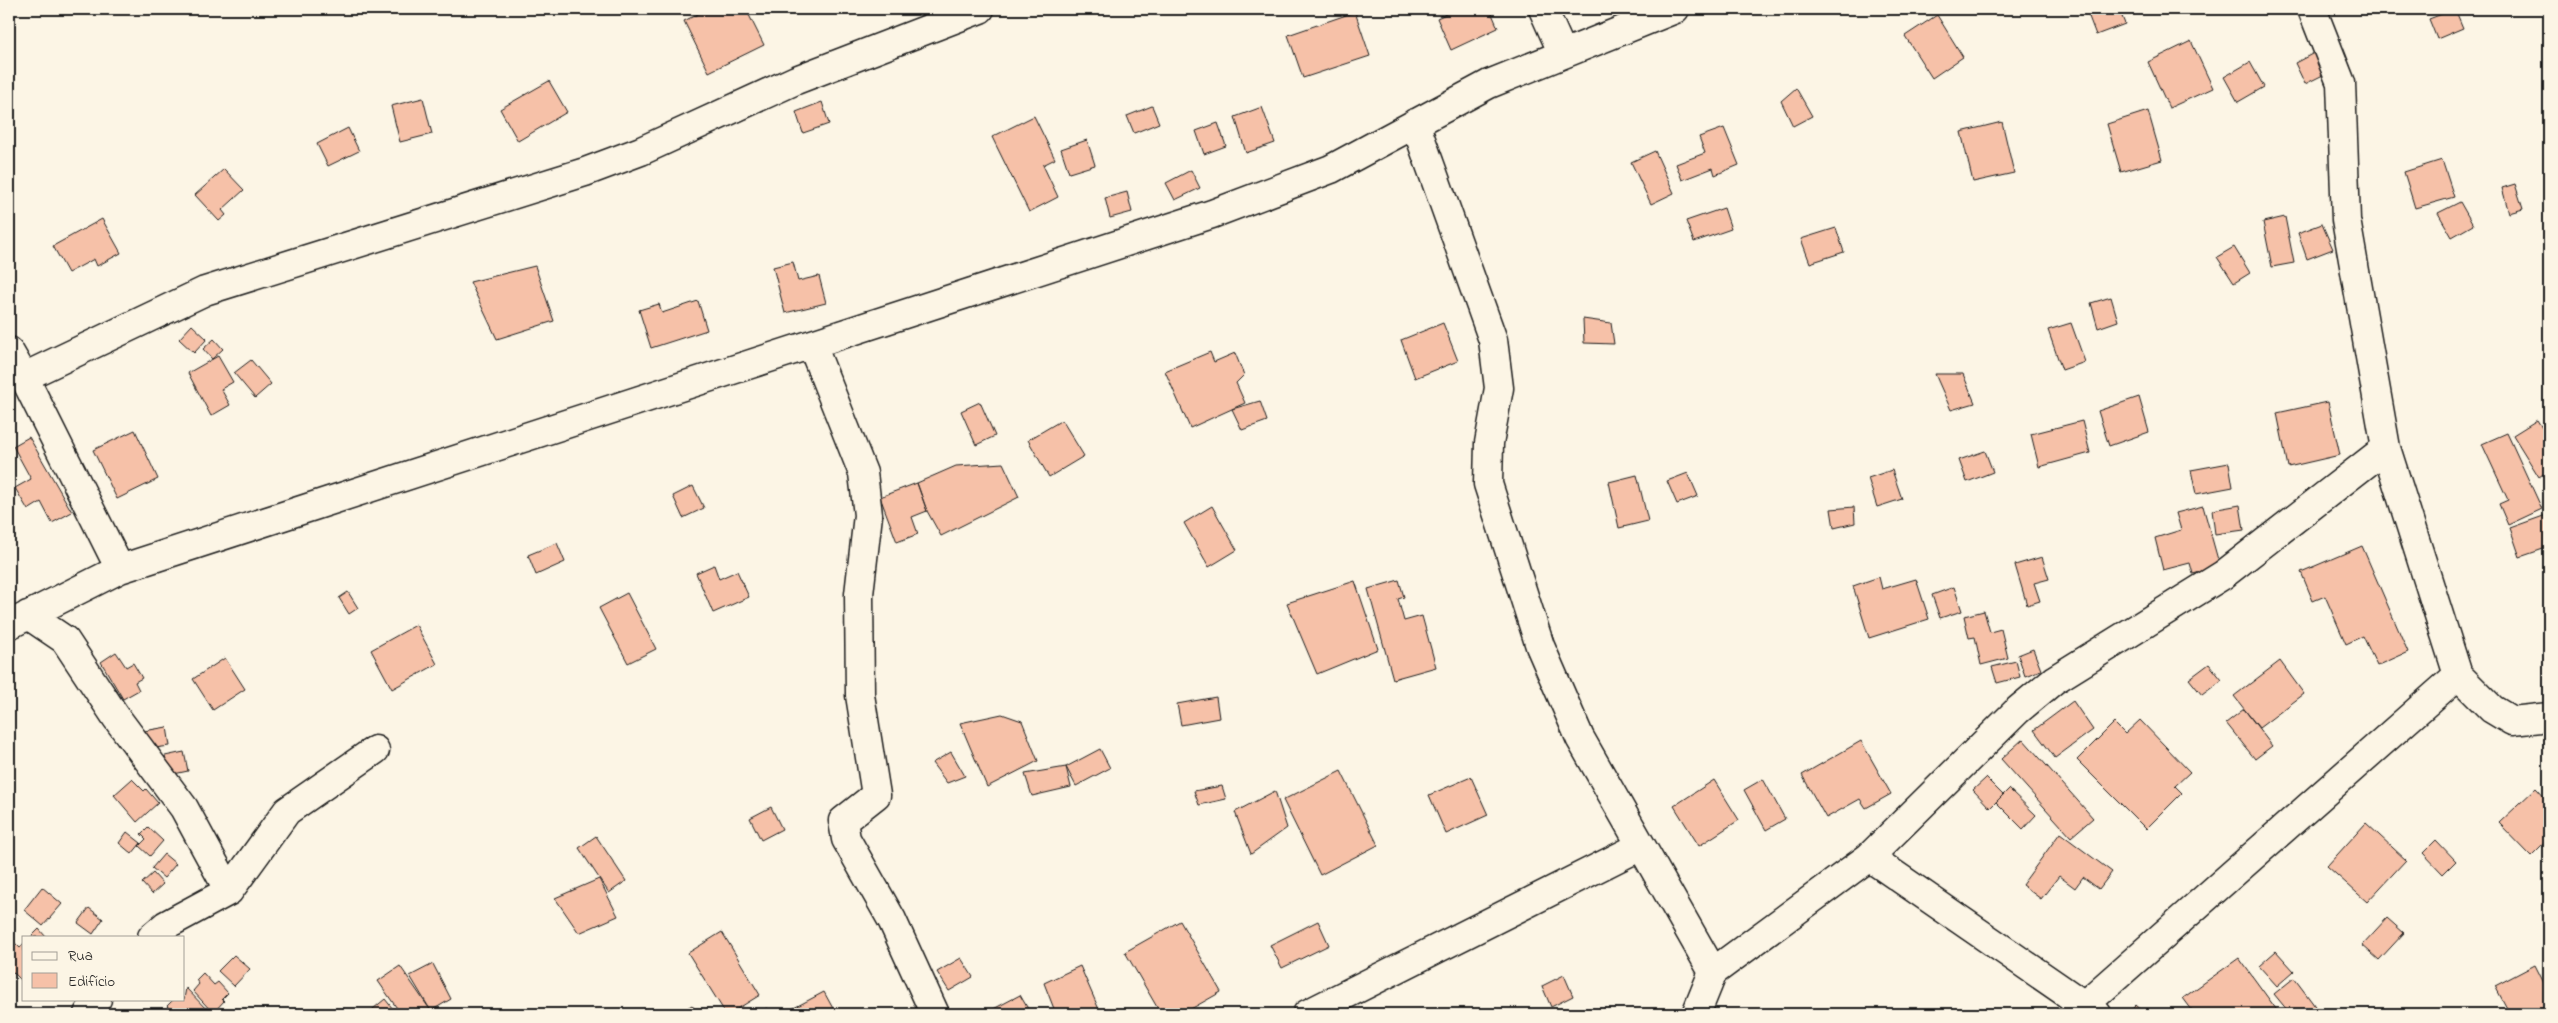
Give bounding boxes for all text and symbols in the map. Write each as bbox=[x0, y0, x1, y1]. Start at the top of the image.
legend bbox=[22, 936, 185, 1000]
text: Rua bbox=[68, 945, 93, 967]
text: Edifício bbox=[68, 971, 115, 993]

